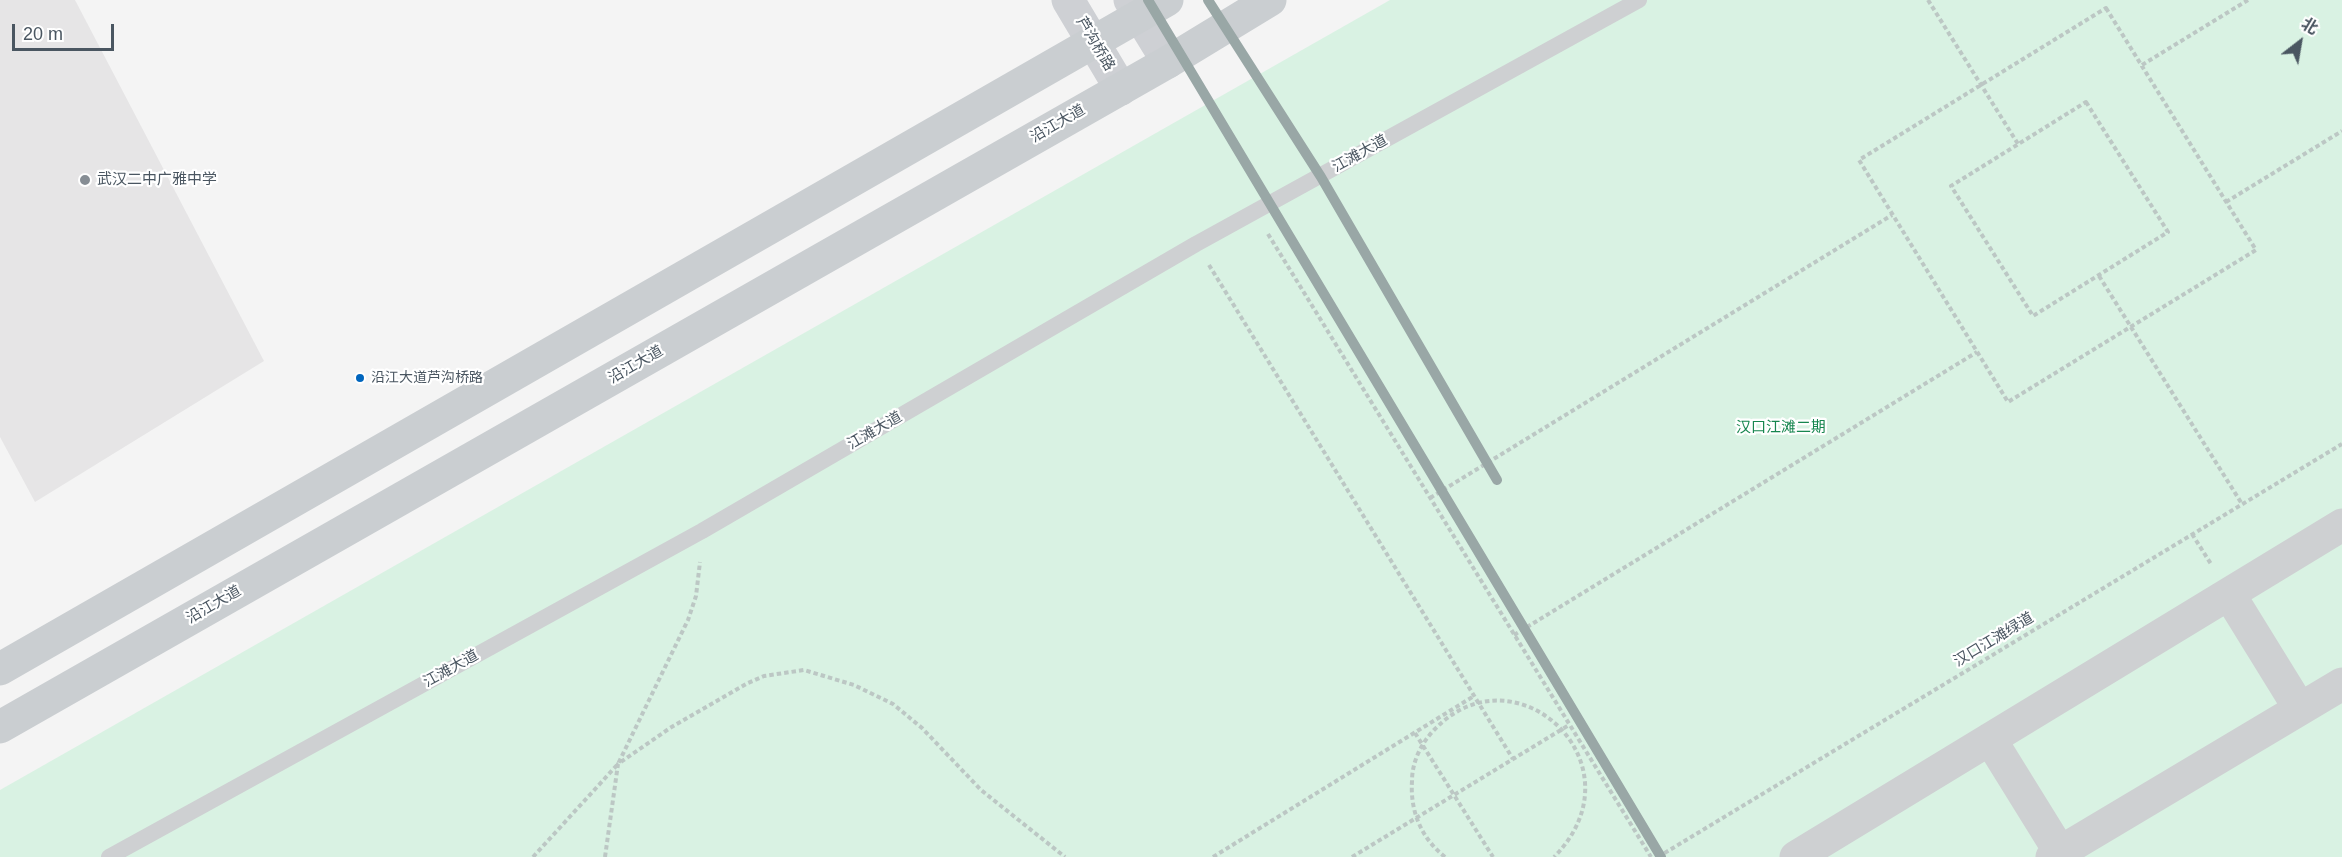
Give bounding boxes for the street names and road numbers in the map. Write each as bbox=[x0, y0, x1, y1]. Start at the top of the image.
street label: 芦沟桥路 bbox=[1072, 14, 1118, 74]
street label: 沿江大道 bbox=[1028, 101, 1088, 147]
street label: 江滩大道 bbox=[1329, 132, 1391, 176]
street label: 沿江大道 bbox=[606, 342, 666, 388]
street label: 江滩大道 bbox=[845, 408, 905, 454]
street label: 沿江大道 bbox=[184, 582, 244, 628]
street label: 汉口江滩绿道 bbox=[1951, 609, 2037, 671]
street label: 江滩大道 bbox=[420, 647, 482, 691]

